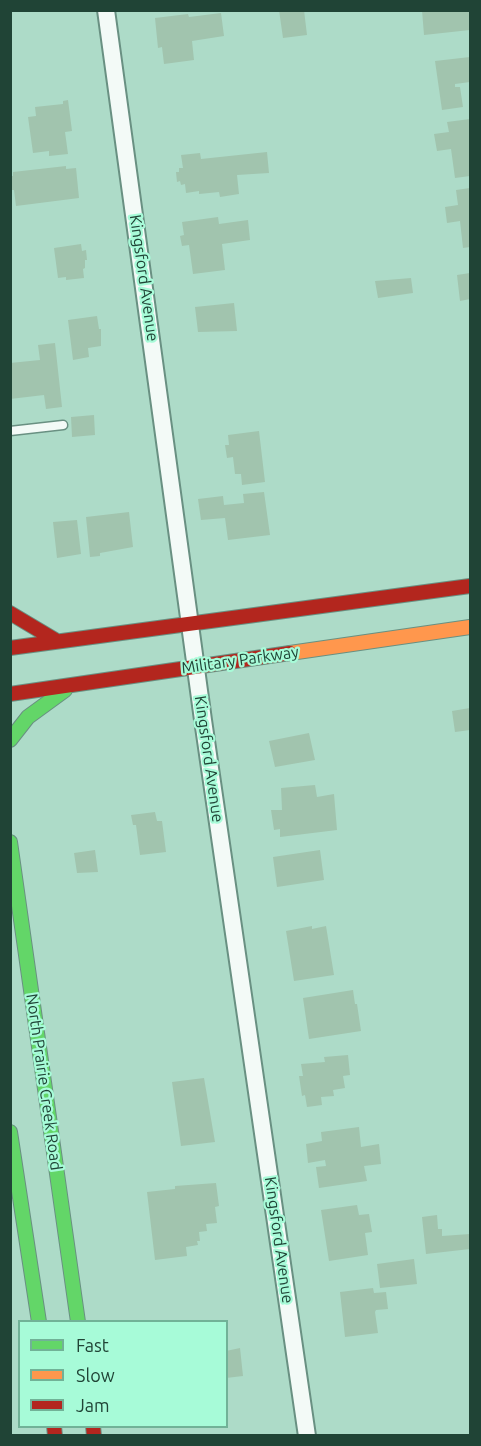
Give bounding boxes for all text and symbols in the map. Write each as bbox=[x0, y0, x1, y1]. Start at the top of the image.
street label: Kingsford Avenue bbox=[126, 213, 162, 343]
street label: Military Parkway bbox=[180, 642, 300, 678]
street label: Kingsford Avenue bbox=[191, 694, 227, 824]
street label: North Prairie Creek Road bbox=[22, 992, 66, 1172]
street label: Kingsford Avenue bbox=[261, 1175, 297, 1305]
legend bbox=[18, 1320, 228, 1428]
text: Fast bbox=[76, 1335, 109, 1355]
text: Slow bbox=[76, 1365, 115, 1385]
text: Jam bbox=[76, 1395, 110, 1415]

